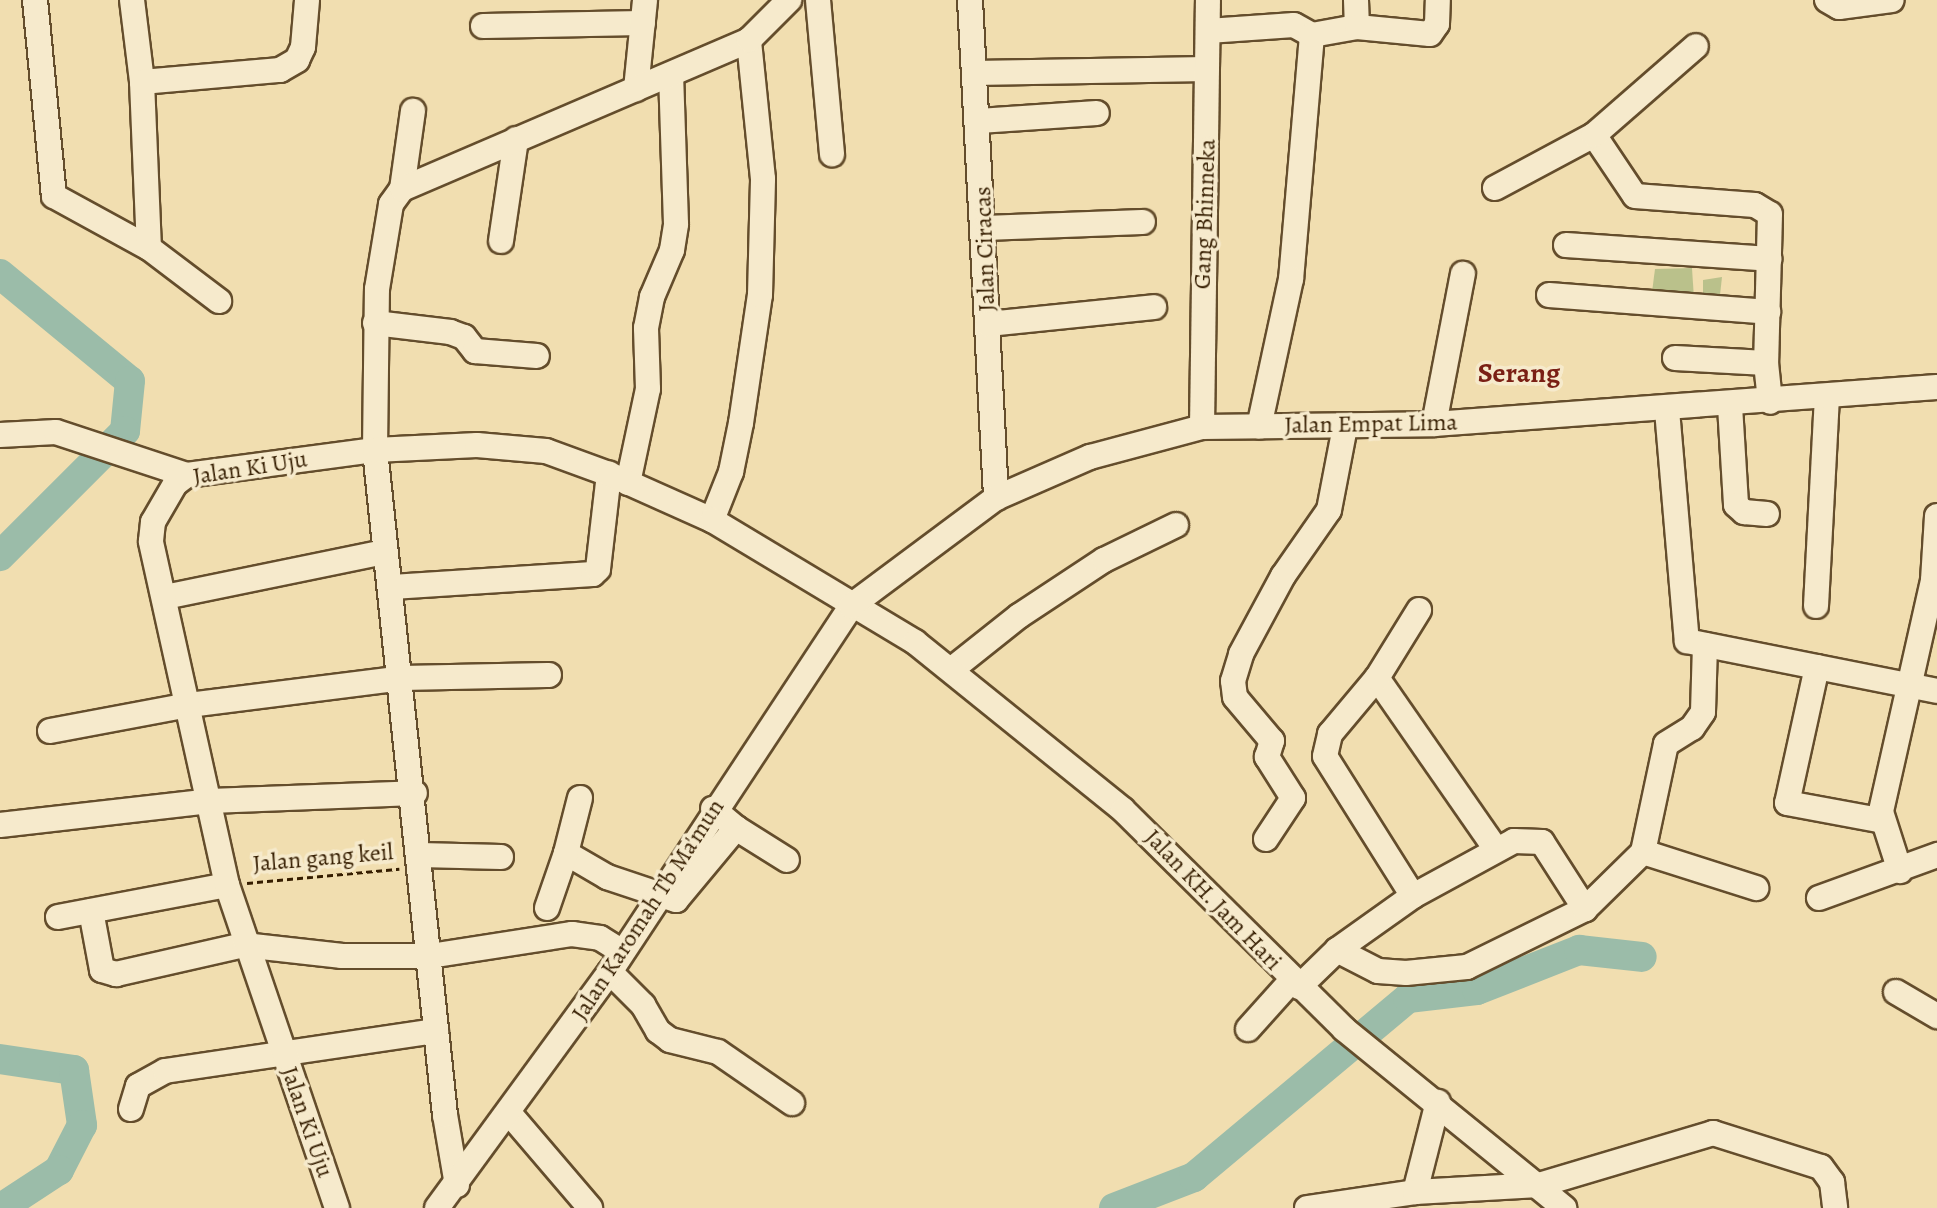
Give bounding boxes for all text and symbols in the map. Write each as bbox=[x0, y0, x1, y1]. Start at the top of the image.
street label: Gang Bhinneka bbox=[1188, 138, 1222, 290]
street label: Jalan Ciracas bbox=[968, 186, 1002, 312]
district label: Serang bbox=[1478, 356, 1560, 390]
street label: Jalan Empat Lima bbox=[1284, 408, 1458, 440]
street label: Jalan Ki Uju bbox=[191, 445, 309, 491]
street label: Jalan Karomah Tb Ma'mun bbox=[566, 794, 730, 1026]
street label: Jalan KH. Jam Hari bbox=[1138, 823, 1288, 977]
street label: Jalan gang keil bbox=[252, 838, 394, 878]
street label: Jalan Ki Uju bbox=[275, 1063, 339, 1181]

